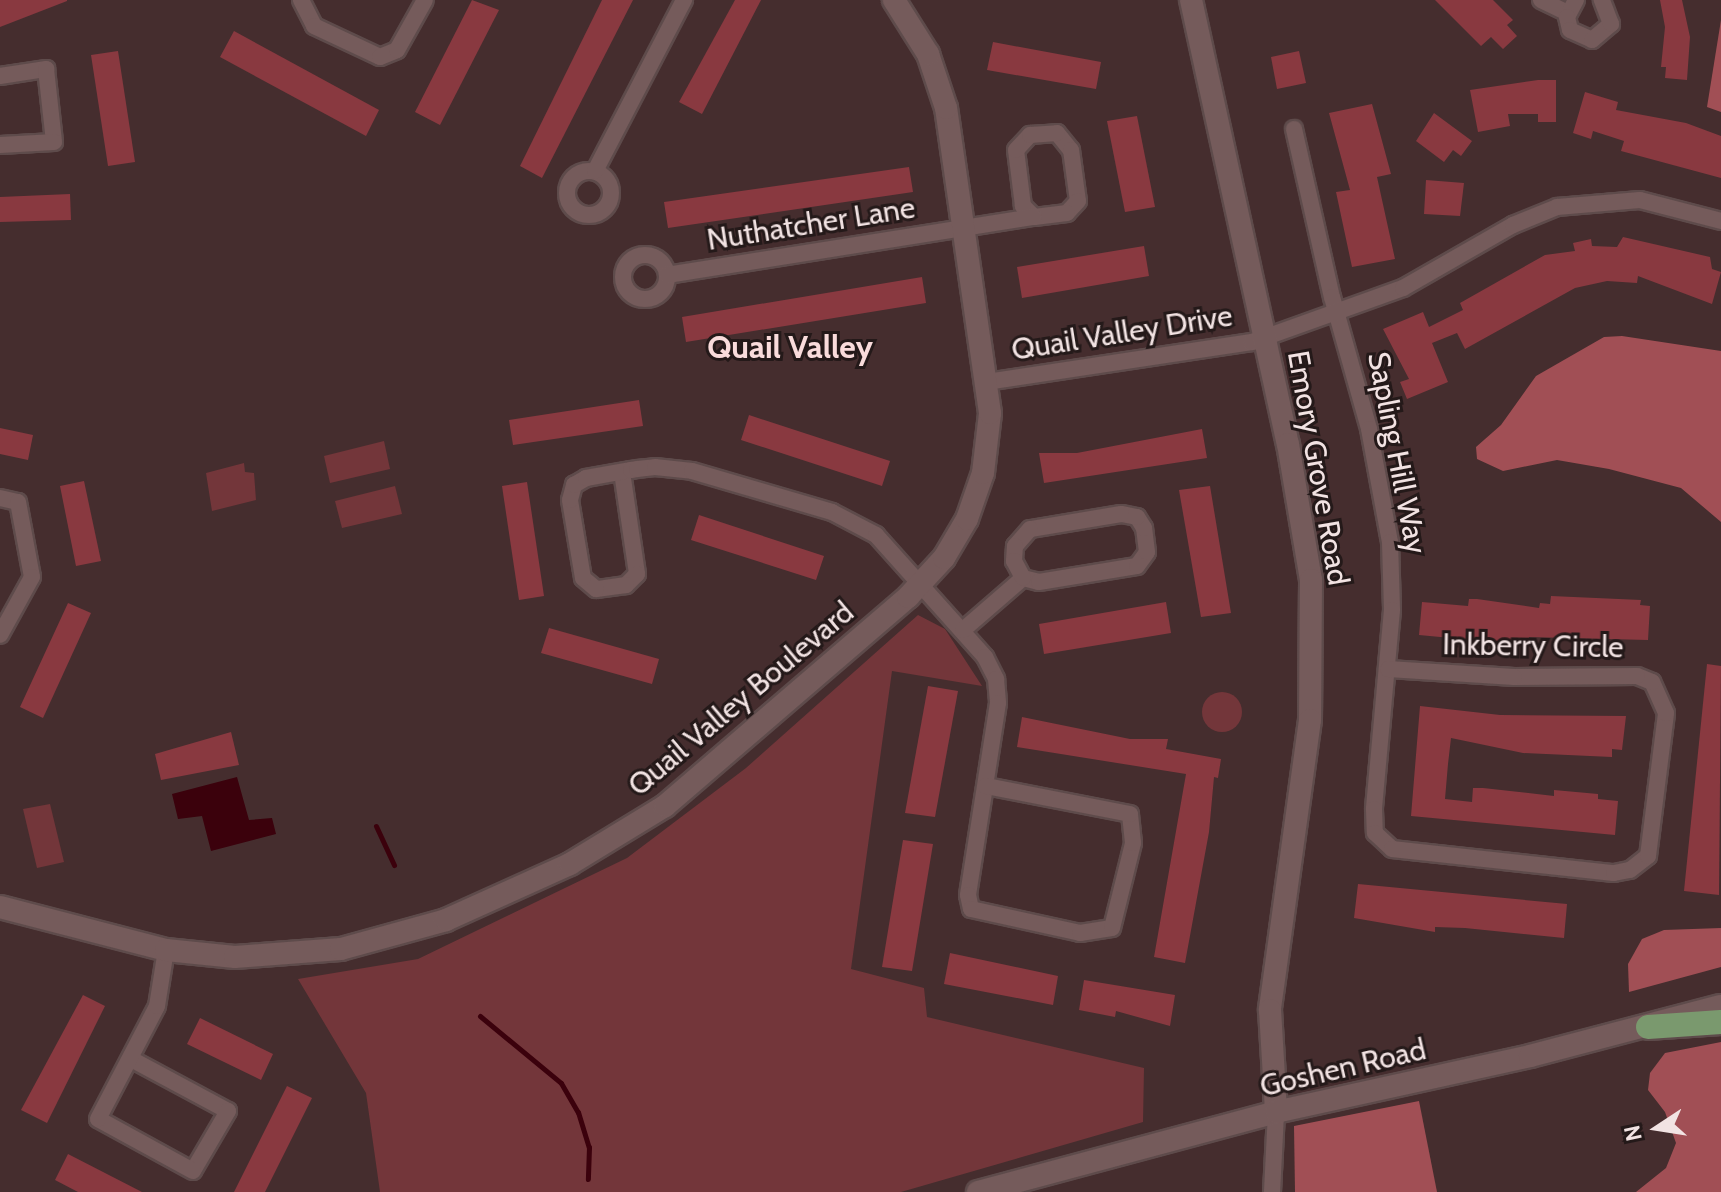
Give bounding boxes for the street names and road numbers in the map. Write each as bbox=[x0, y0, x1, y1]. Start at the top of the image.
street label: Nuthatcher Lane bbox=[704, 190, 918, 258]
street label: Quail Valley Drive bbox=[1009, 298, 1235, 368]
street label: Emory Grove Road bbox=[1280, 348, 1356, 588]
street label: Sapling Hill Way bbox=[1360, 349, 1434, 557]
street label: Quail Valley Boulevard bbox=[621, 594, 861, 804]
street label: Inkberry Circle bbox=[1442, 626, 1624, 666]
street label: Goshen Road bbox=[1257, 1031, 1429, 1105]

